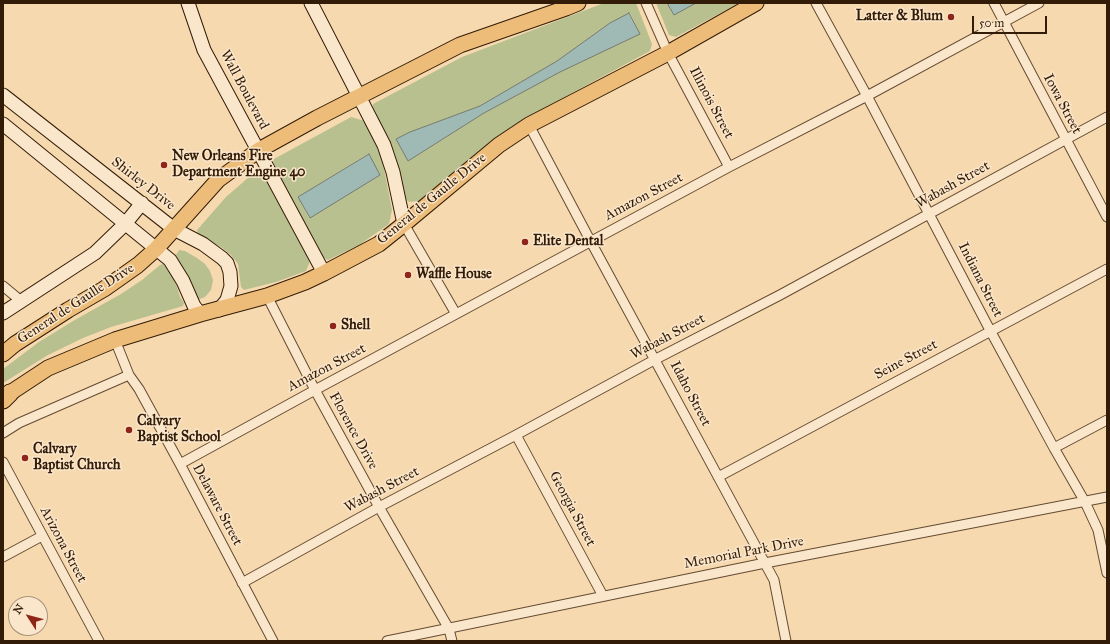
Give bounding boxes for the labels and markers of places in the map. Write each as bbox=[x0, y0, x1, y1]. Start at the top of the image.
place label: Latter & Blum bbox=[856, 9, 943, 25]
marker: Latter & Blum bbox=[946, 12, 956, 22]
place label: New Orleans Fire Department Engine 40 bbox=[172, 149, 305, 182]
marker: New Orleans Fire Department Engine 40 bbox=[159, 160, 169, 170]
place label: Elite Dental bbox=[533, 234, 603, 250]
marker: Elite Dental bbox=[520, 237, 530, 247]
place label: Waffle House bbox=[416, 267, 492, 283]
marker: Waffle House bbox=[403, 270, 413, 280]
place label: Shell bbox=[341, 318, 370, 334]
marker: Shell bbox=[328, 321, 338, 331]
place label: Calvary Baptist School bbox=[137, 414, 221, 446]
marker: Calvary Baptist School bbox=[124, 425, 134, 435]
place label: Calvary Baptist Church bbox=[33, 442, 121, 474]
marker: Calvary Baptist Church bbox=[20, 453, 30, 463]

